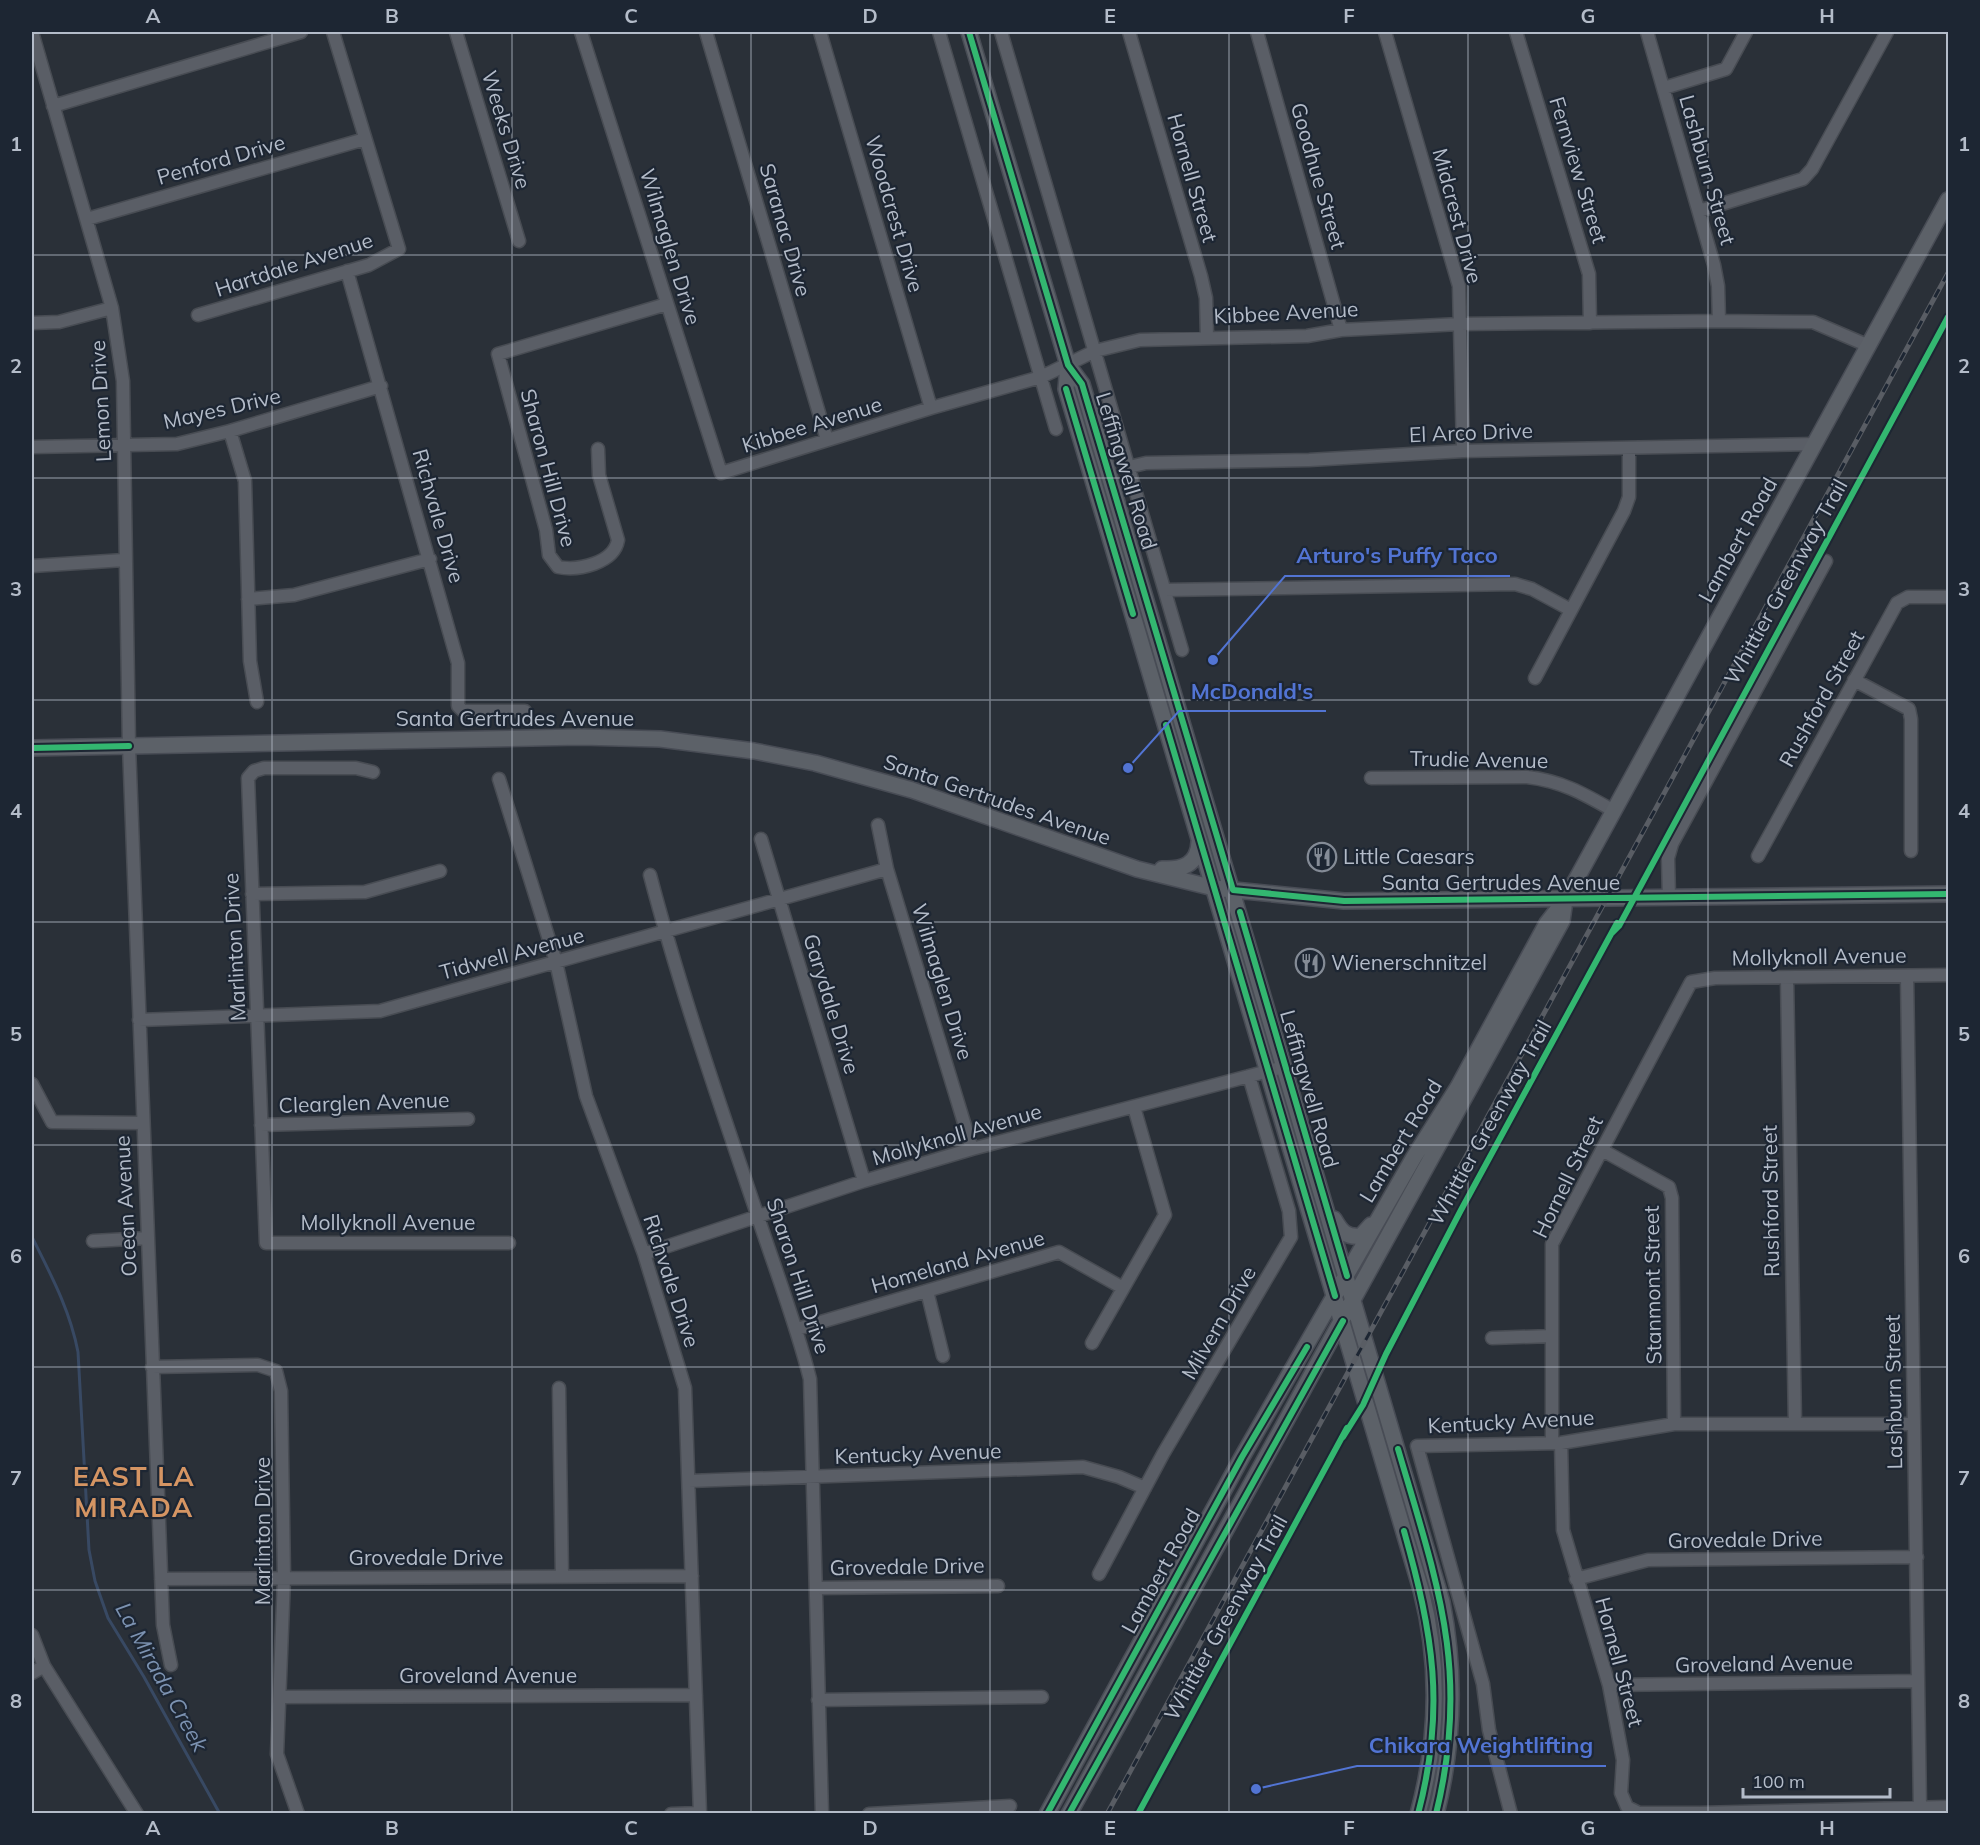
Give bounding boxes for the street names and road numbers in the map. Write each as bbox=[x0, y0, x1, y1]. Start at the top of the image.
street label: Weeks Drive bbox=[477, 67, 537, 192]
street label: Lashburn Street bbox=[1674, 92, 1742, 248]
street label: Fernview Street bbox=[1544, 93, 1614, 246]
street label: Goodhue Street bbox=[1286, 99, 1352, 252]
street label: Hornell Street bbox=[1162, 110, 1224, 245]
street label: Penford Drive bbox=[154, 128, 288, 190]
street label: Woodcrest Drive bbox=[860, 132, 930, 295]
street label: Midcrest Drive bbox=[1427, 145, 1488, 286]
street label: Saranac Drive bbox=[755, 160, 817, 299]
street label: Wilmaglen Drive bbox=[635, 165, 707, 328]
street label: Hartdale Avenue bbox=[212, 226, 376, 302]
street label: Kibbee Avenue bbox=[1213, 295, 1359, 329]
street label: Lemon Drive bbox=[84, 340, 116, 463]
street label: Mayes Drive bbox=[161, 382, 283, 434]
street label: Sharon Hill Drive bbox=[515, 386, 583, 550]
street label: Leffingwell Road bbox=[1091, 389, 1163, 552]
street label: Kibbee Avenue bbox=[739, 390, 885, 458]
street label: El Arco Drive bbox=[1408, 417, 1533, 447]
street label: Richvale Drive bbox=[407, 446, 471, 586]
street label: Lambert Road bbox=[1692, 472, 1782, 607]
street label: Whittier Greenway Trail bbox=[1718, 474, 1852, 689]
street label: Rushford Street bbox=[1773, 626, 1869, 771]
street label: Santa Gertrudes Avenue bbox=[396, 705, 634, 731]
street label: Trudie Avenue bbox=[1410, 745, 1548, 773]
street label: Santa Gertrudes Avenue bbox=[880, 748, 1114, 850]
street label: Santa Gertrudes Avenue bbox=[1382, 869, 1620, 895]
street label: Marlinton Drive bbox=[217, 872, 251, 1022]
street label: Wilmaglen Drive bbox=[907, 900, 979, 1063]
street label: Tidwell Avenue bbox=[437, 921, 587, 985]
street label: Garydale Drive bbox=[798, 931, 866, 1077]
street label: Mollyknoll Avenue bbox=[1731, 941, 1907, 971]
street label: Leffingwell Road bbox=[1275, 1007, 1345, 1171]
street label: Whittier Greenway Trail bbox=[1422, 1015, 1556, 1230]
street label: Lambert Road bbox=[1353, 1074, 1447, 1207]
street label: Clearglen Avenue bbox=[278, 1086, 450, 1118]
street label: Mollyknoll Avenue bbox=[869, 1097, 1044, 1171]
street label: Hornell Street bbox=[1526, 1111, 1608, 1242]
street label: Rushford Street bbox=[1756, 1125, 1784, 1277]
street label: Ocean Avenue bbox=[108, 1135, 142, 1277]
street label: Sharon Hill Drive bbox=[761, 1194, 836, 1357]
street label: Stanmont Street bbox=[1638, 1205, 1666, 1365]
street label: Mollyknoll Avenue bbox=[301, 1209, 475, 1235]
street label: Richvale Drive bbox=[638, 1211, 706, 1350]
street label: Homeland Avenue bbox=[868, 1224, 1047, 1298]
street label: Milvern Drive bbox=[1175, 1261, 1261, 1384]
street label: Lashburn Street bbox=[1879, 1314, 1907, 1470]
street label: Kentucky Avenue bbox=[1427, 1404, 1595, 1438]
street label: Kentucky Avenue bbox=[834, 1437, 1002, 1469]
street label: Marlinton Drive bbox=[249, 1457, 275, 1605]
street label: Lambert Road bbox=[1115, 1503, 1205, 1638]
street label: Whittier Greenway Trail bbox=[1158, 1510, 1292, 1725]
street label: Grovedale Drive bbox=[1667, 1525, 1823, 1553]
street label: Grovedale Drive bbox=[349, 1544, 503, 1570]
street label: Grovedale Drive bbox=[829, 1552, 985, 1580]
street label: Hornell Street bbox=[1590, 1594, 1650, 1729]
street label: Groveland Avenue bbox=[1675, 1648, 1853, 1678]
street label: Groveland Avenue bbox=[399, 1662, 577, 1688]

